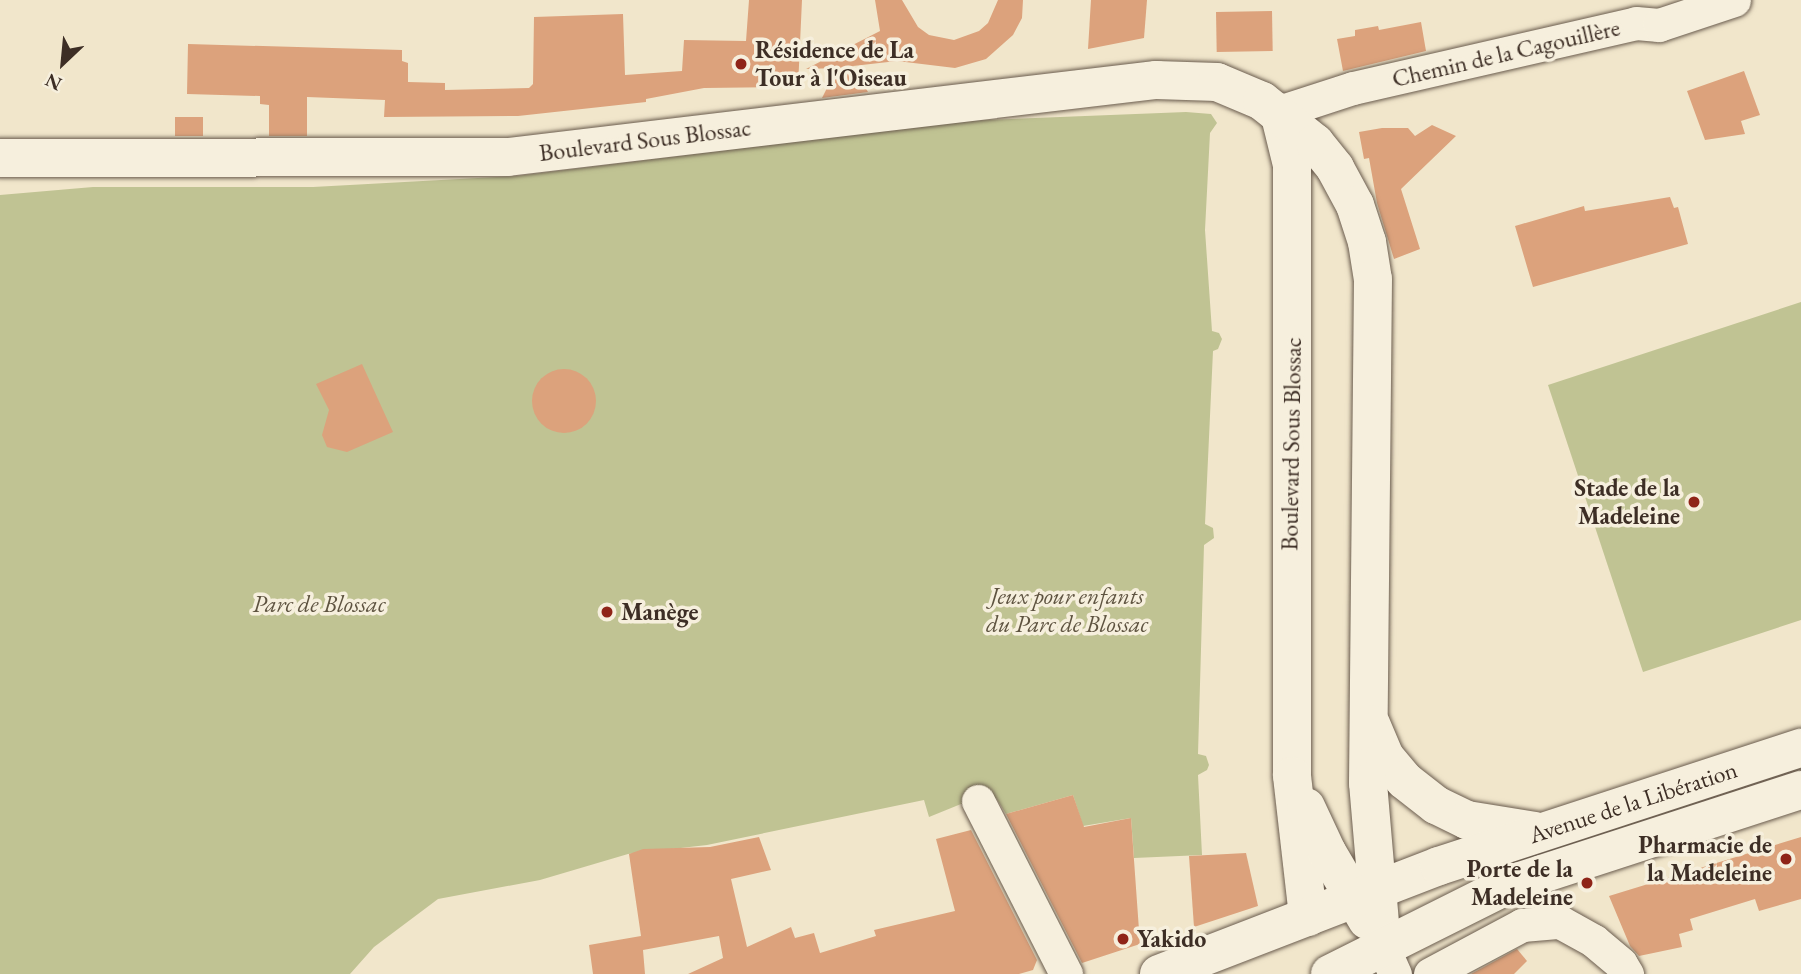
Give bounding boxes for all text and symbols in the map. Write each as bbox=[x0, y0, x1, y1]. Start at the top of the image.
street label: Chemin de la Cagouillère bbox=[1389, 13, 1623, 93]
north arrow bbox=[28, 28, 98, 98]
place label: Résidence de La Tour à l'Oiseau bbox=[755, 36, 914, 92]
marker: Résidence de La Tour à l'Oiseau bbox=[733, 56, 749, 72]
text: N bbox=[41, 68, 66, 97]
street label: Boulevard Sous Blossac bbox=[537, 113, 753, 167]
street label: Boulevard Sous Blossac bbox=[1275, 337, 1307, 551]
place label: Stade de la Madeleine bbox=[1574, 474, 1680, 530]
marker: Stade de la Madeleine bbox=[1686, 494, 1702, 510]
park label: Jeux pour enfants du Parc de Blossac bbox=[986, 582, 1148, 638]
park label: Parc de Blossac bbox=[253, 590, 385, 618]
place label: Manège bbox=[621, 598, 698, 626]
marker: Manège bbox=[599, 604, 615, 620]
street label: Avenue de la Libération bbox=[1525, 755, 1741, 849]
place label: Pharmacie de la Madeleine bbox=[1638, 831, 1772, 887]
marker: Pharmacie de la Madeleine bbox=[1778, 851, 1794, 867]
place label: Porte de la Madeleine bbox=[1467, 855, 1573, 911]
marker: Porte de la Madeleine bbox=[1579, 875, 1595, 891]
place label: Yakido bbox=[1137, 925, 1206, 953]
marker: Yakido bbox=[1115, 931, 1131, 947]

